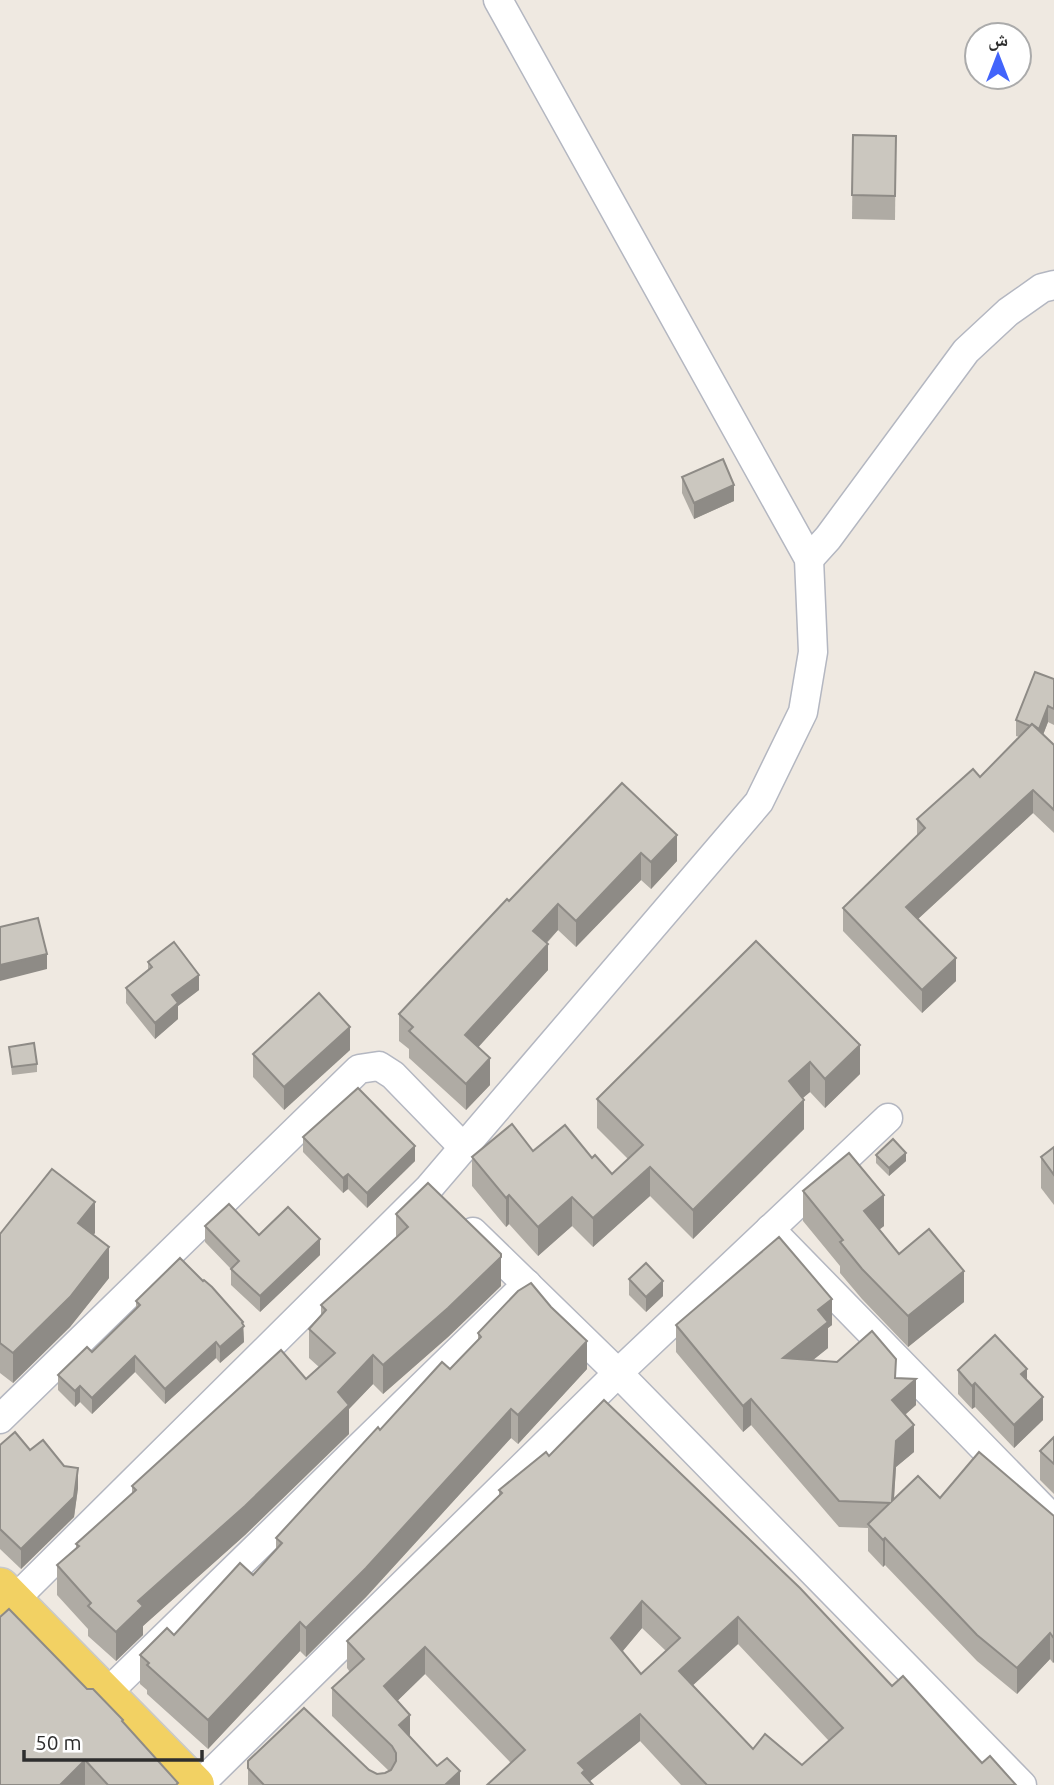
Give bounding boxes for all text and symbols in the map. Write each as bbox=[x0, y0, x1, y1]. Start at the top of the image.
north arrow bbox=[963, 21, 1033, 91]
text: ش bbox=[988, 28, 1008, 51]
scale bar bbox=[24, 1718, 203, 1762]
text: 50 m bbox=[35, 1730, 82, 1754]

